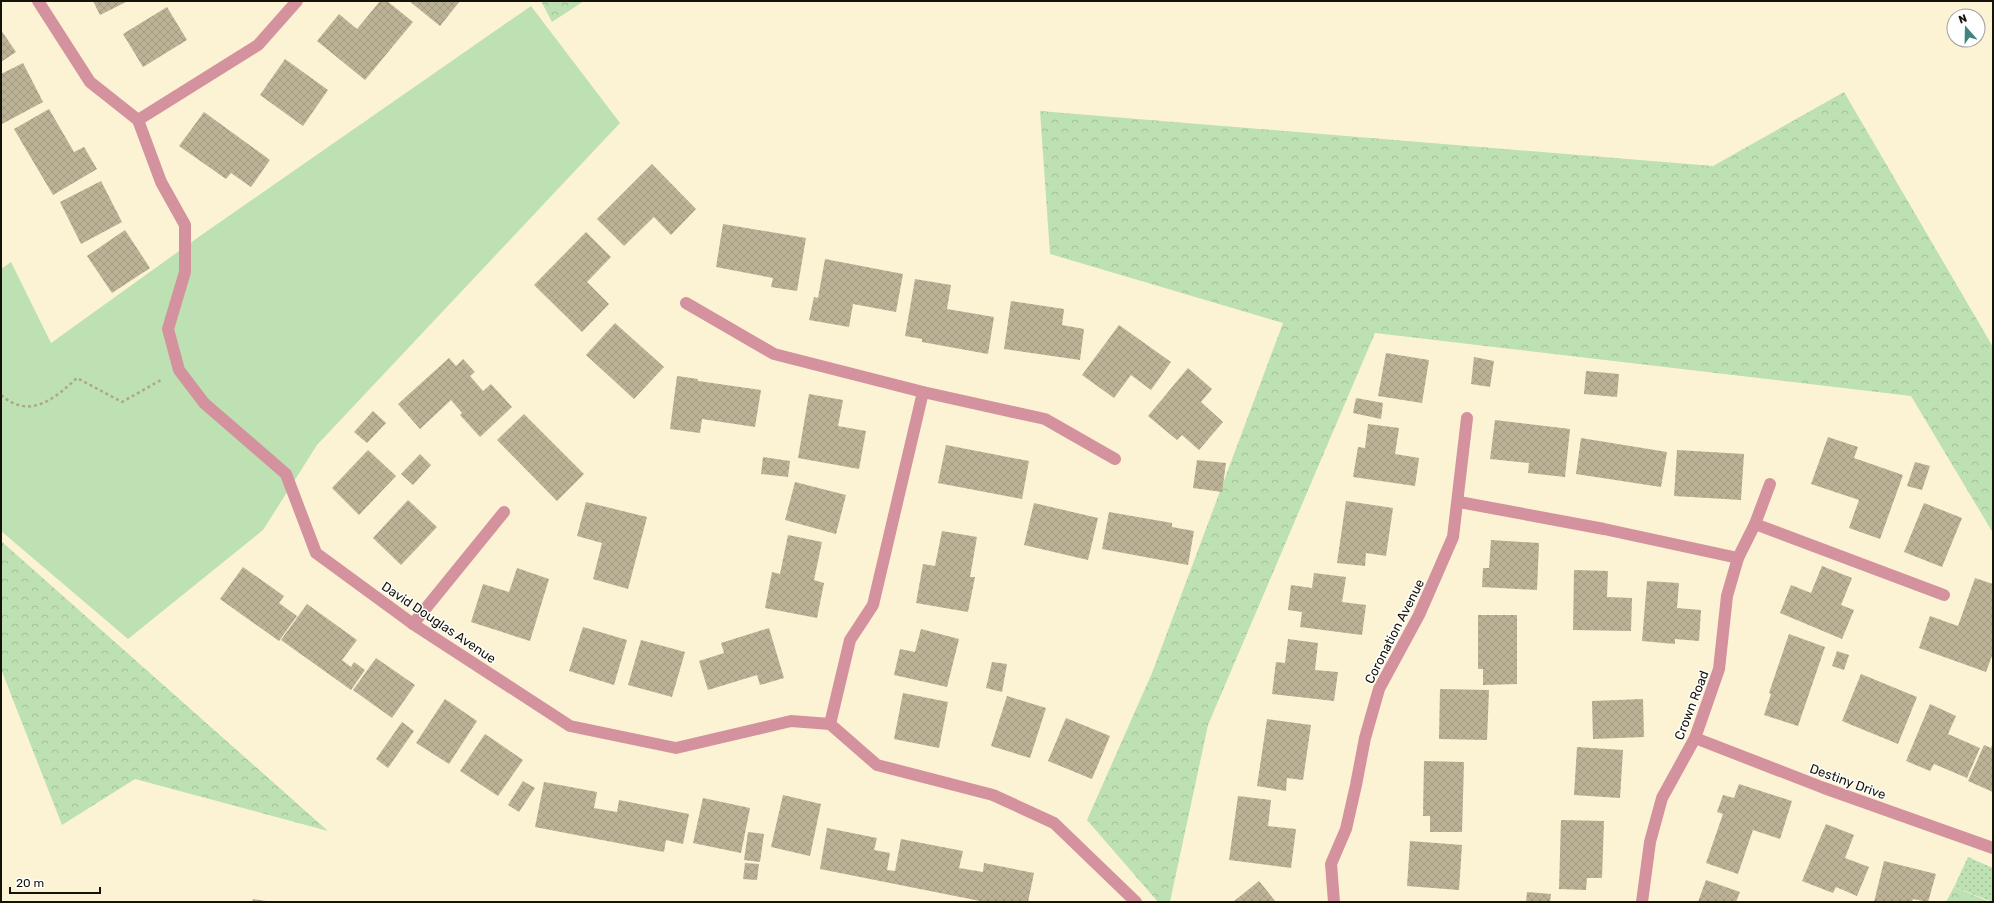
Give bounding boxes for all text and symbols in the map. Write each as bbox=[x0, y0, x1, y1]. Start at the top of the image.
north arrow bbox=[1946, 8, 1986, 48]
text: N bbox=[1957, 12, 1969, 27]
street label: Coronation Avenue bbox=[1362, 576, 1427, 686]
street label: David Douglas Avenue bbox=[378, 579, 499, 667]
street label: Crown Road bbox=[1671, 668, 1712, 742]
street label: Destiny Drive bbox=[1808, 761, 1888, 802]
scale bar bbox=[10, 869, 100, 895]
text: 20 m bbox=[16, 876, 44, 890]

